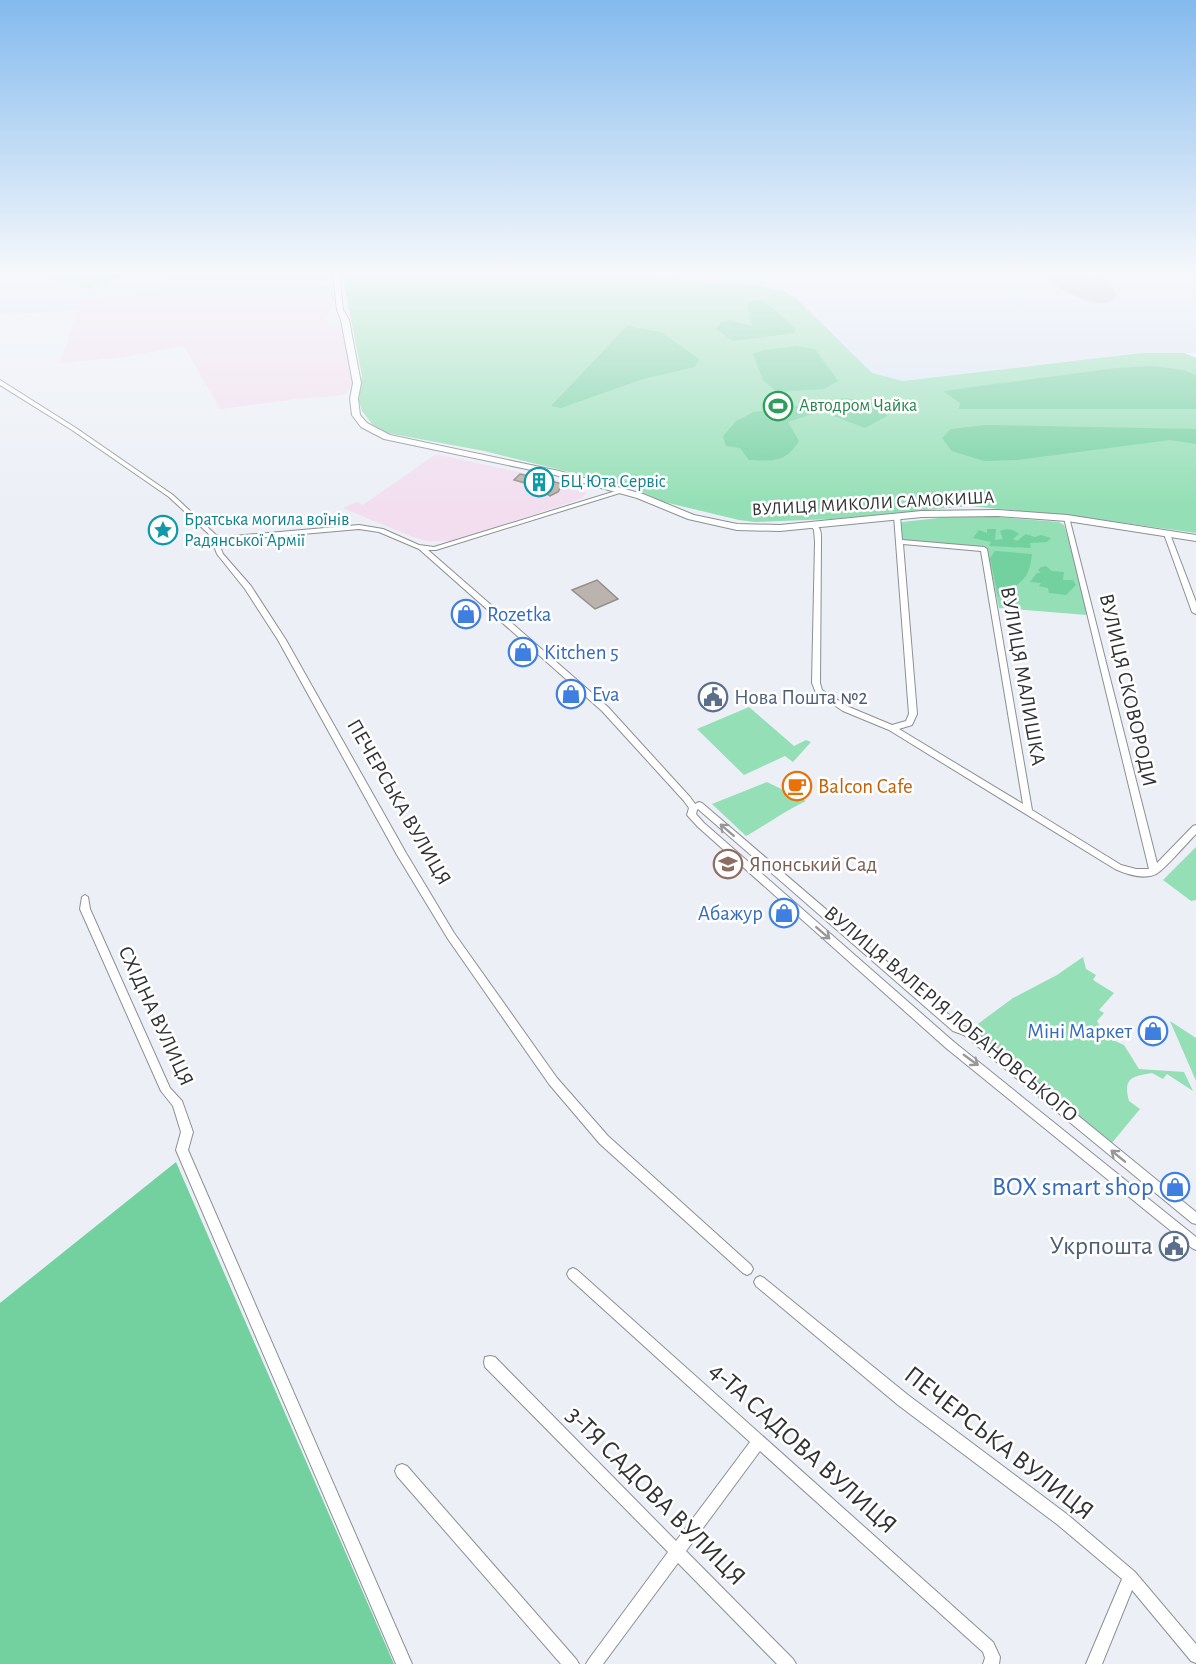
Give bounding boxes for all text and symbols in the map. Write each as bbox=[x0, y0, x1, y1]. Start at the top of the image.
sports icon: Автодром Чайка bbox=[762, 390, 794, 422]
place label: Автодром Чайка bbox=[799, 397, 917, 415]
building icon: БЦ Юта Сервіс bbox=[523, 466, 555, 498]
place label: БЦ Юта Сервіс bbox=[560, 473, 666, 491]
street label: ВУЛИЦЯ МИКОЛИ САМОКИША bbox=[751, 489, 995, 519]
place label: Братська могила воїнів Радянської Армії bbox=[184, 511, 349, 550]
place icon: Братська могила воїнів Радянської Армії bbox=[147, 514, 179, 546]
street label: ВУЛИЦЯ МАЛИШКА bbox=[997, 585, 1049, 767]
street label: ВУЛИЦЯ СКОВОРОДИ bbox=[1096, 591, 1160, 789]
shop icon: Rozetka bbox=[450, 598, 482, 630]
place label: Rozetka bbox=[487, 604, 552, 625]
shop icon: Kitchen 5 bbox=[507, 636, 539, 668]
place label: Kitchen 5 bbox=[544, 642, 619, 663]
shop icon: Eva bbox=[555, 678, 587, 710]
public building icon: Нова Пошта №2 bbox=[697, 681, 729, 713]
place label: Eva bbox=[592, 684, 620, 705]
place label: Нова Пошта №2 bbox=[734, 687, 868, 708]
street label: ПЕЧЕРСЬКА ВУЛИЦЯ bbox=[343, 715, 455, 889]
cafe icon: Balcon Cafe bbox=[781, 770, 813, 802]
place label: Balcon Cafe bbox=[818, 776, 913, 797]
one-way arrow bbox=[720, 823, 735, 837]
school or university icon: Японський Сад bbox=[712, 848, 744, 880]
place label: Японський Сад bbox=[749, 854, 877, 875]
shop icon: Абажур bbox=[768, 897, 800, 929]
street label: ВУЛИЦЯ ВАЛЕРІЯ ЛОБАНОВСЬКОГО bbox=[820, 902, 1082, 1126]
place label: Абажур bbox=[698, 903, 763, 924]
one-way arrow bbox=[816, 926, 831, 940]
street label: СХІДНА ВУЛИЦЯ bbox=[114, 943, 198, 1089]
shop icon: Міні Маркет bbox=[1137, 1015, 1169, 1047]
place label: Міні Маркет bbox=[1027, 1021, 1132, 1042]
one-way arrow bbox=[962, 1054, 978, 1066]
one-way arrow bbox=[1110, 1149, 1126, 1162]
shop icon: BOX smart shop bbox=[1159, 1171, 1191, 1203]
place label: BOX smart shop bbox=[992, 1174, 1154, 1200]
public building icon: Укрпошта bbox=[1158, 1230, 1190, 1262]
place label: Укрпошта bbox=[1049, 1233, 1153, 1259]
street label: 4-ТА САДОВА ВУЛИЦЯ bbox=[704, 1357, 902, 1539]
street label: ПЕЧЕРСЬКА ВУЛИЦЯ bbox=[899, 1361, 1099, 1525]
street label: 3-ТЯ САДОВА ВУЛИЦЯ bbox=[561, 1401, 751, 1591]

